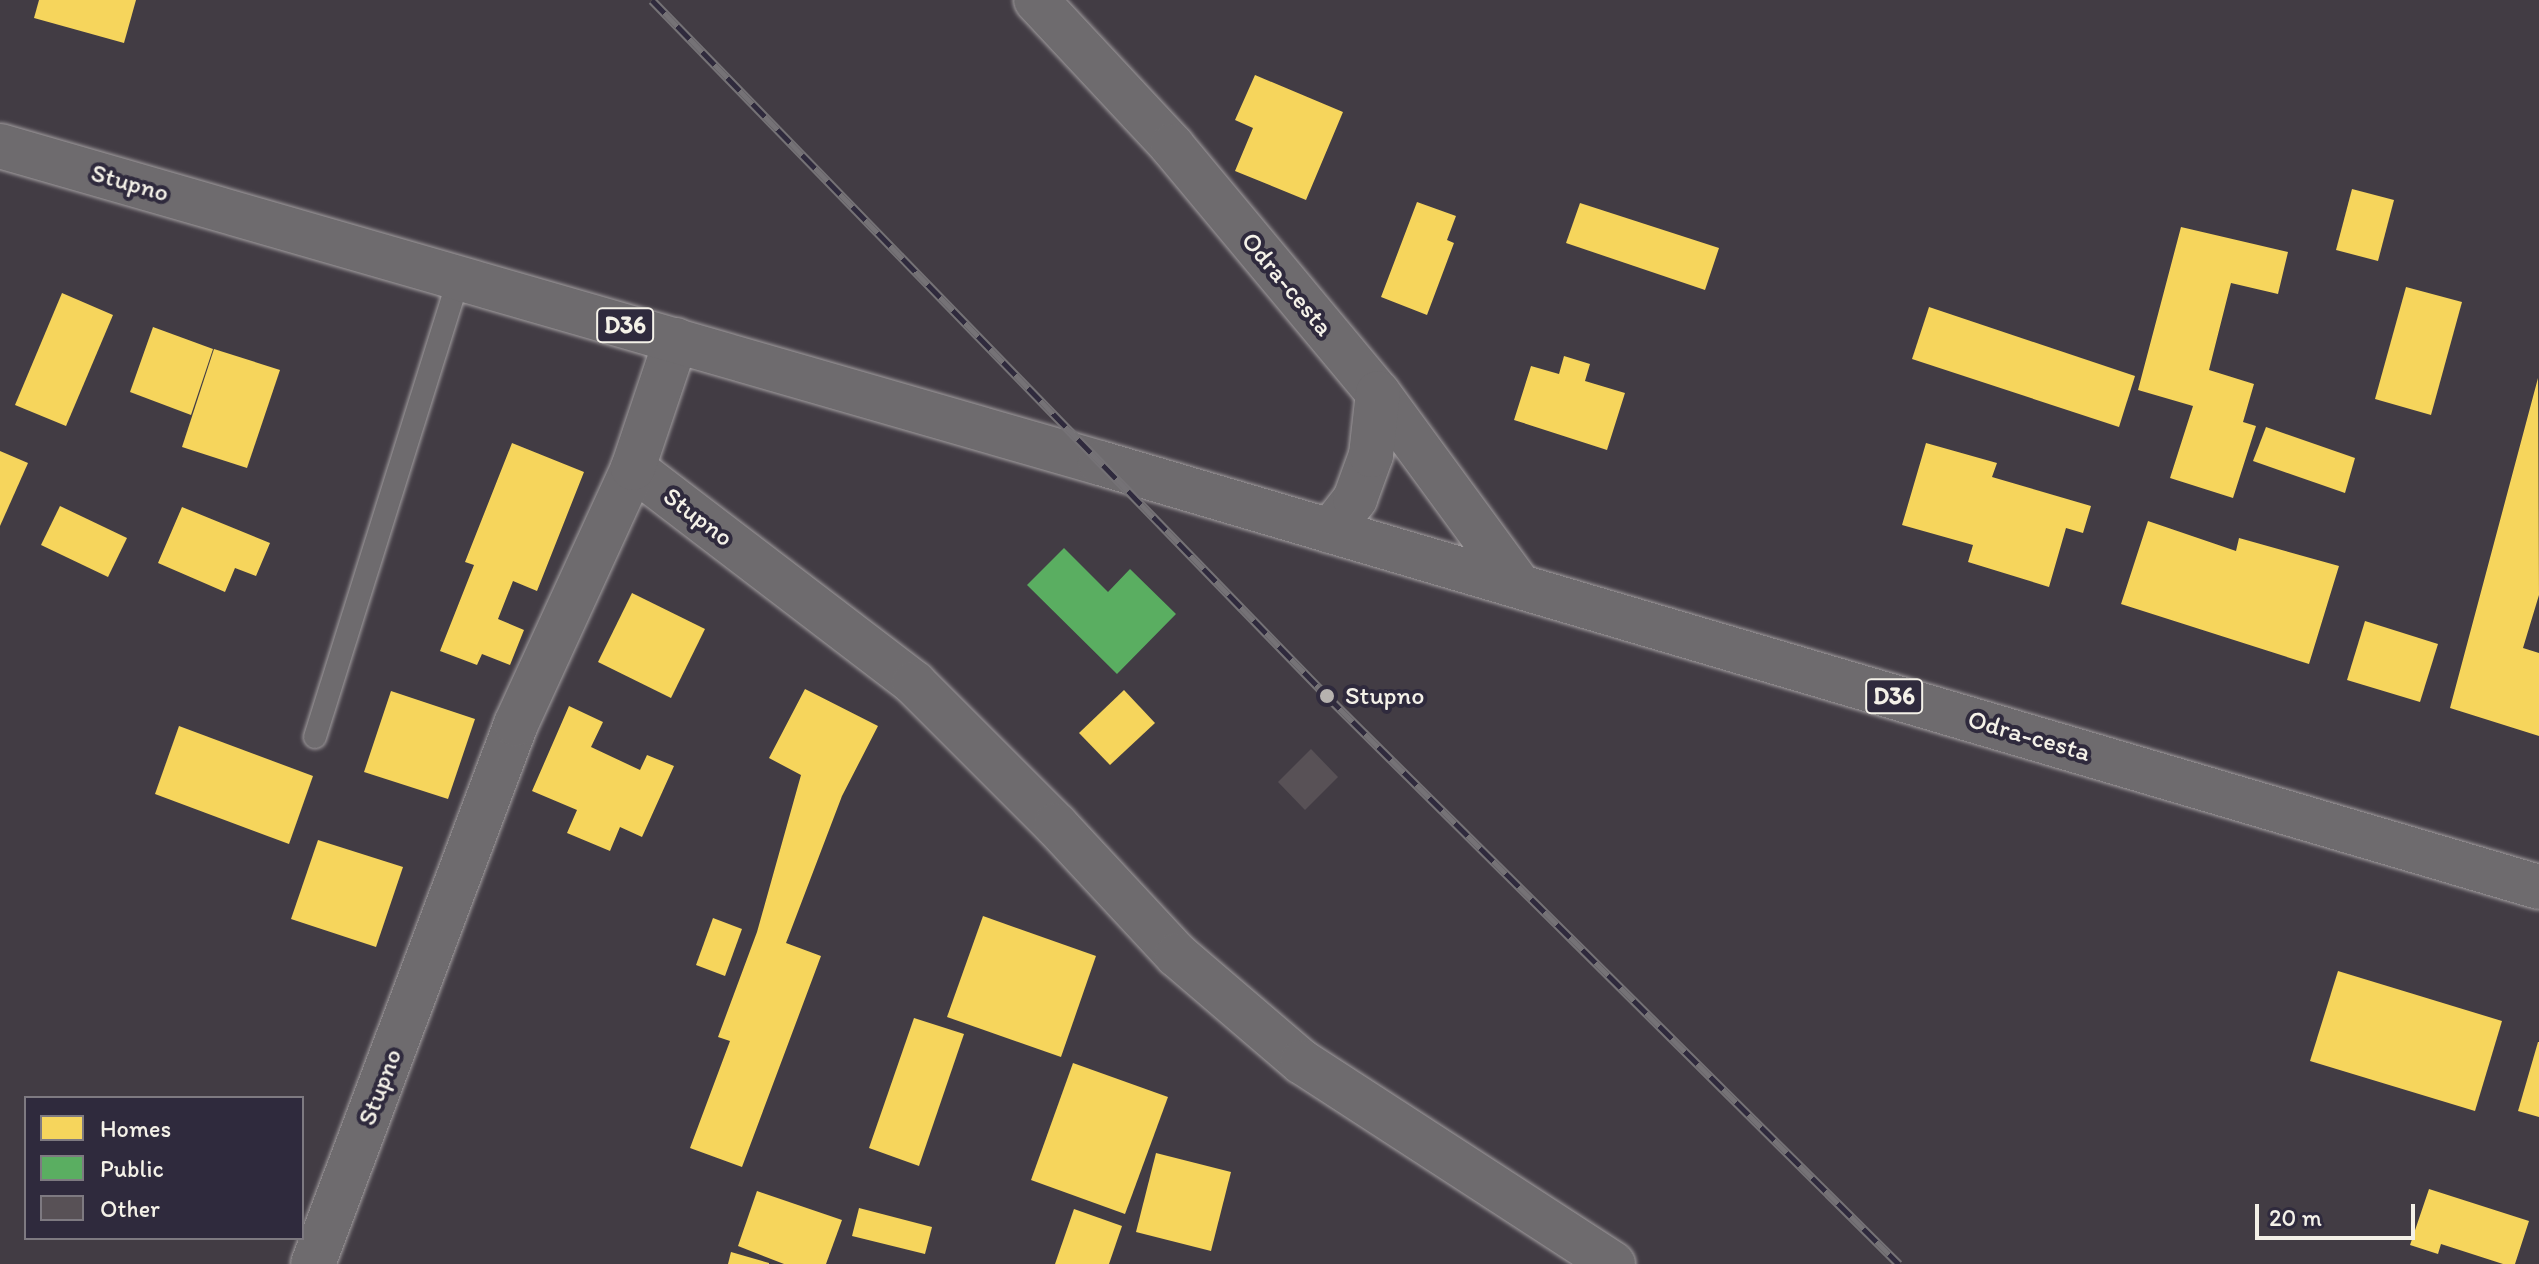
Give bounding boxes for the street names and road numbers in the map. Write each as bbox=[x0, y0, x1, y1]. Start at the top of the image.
street label: Stupno bbox=[87, 157, 173, 209]
street label: Odra-cesta bbox=[1235, 226, 1339, 342]
road number: D36 bbox=[595, 305, 655, 345]
street label: Stupno bbox=[657, 481, 739, 553]
road number: D36 bbox=[1864, 676, 1924, 716]
street label: Odra-cesta bbox=[1964, 704, 2094, 768]
street label: Stupno bbox=[351, 1044, 409, 1130]

